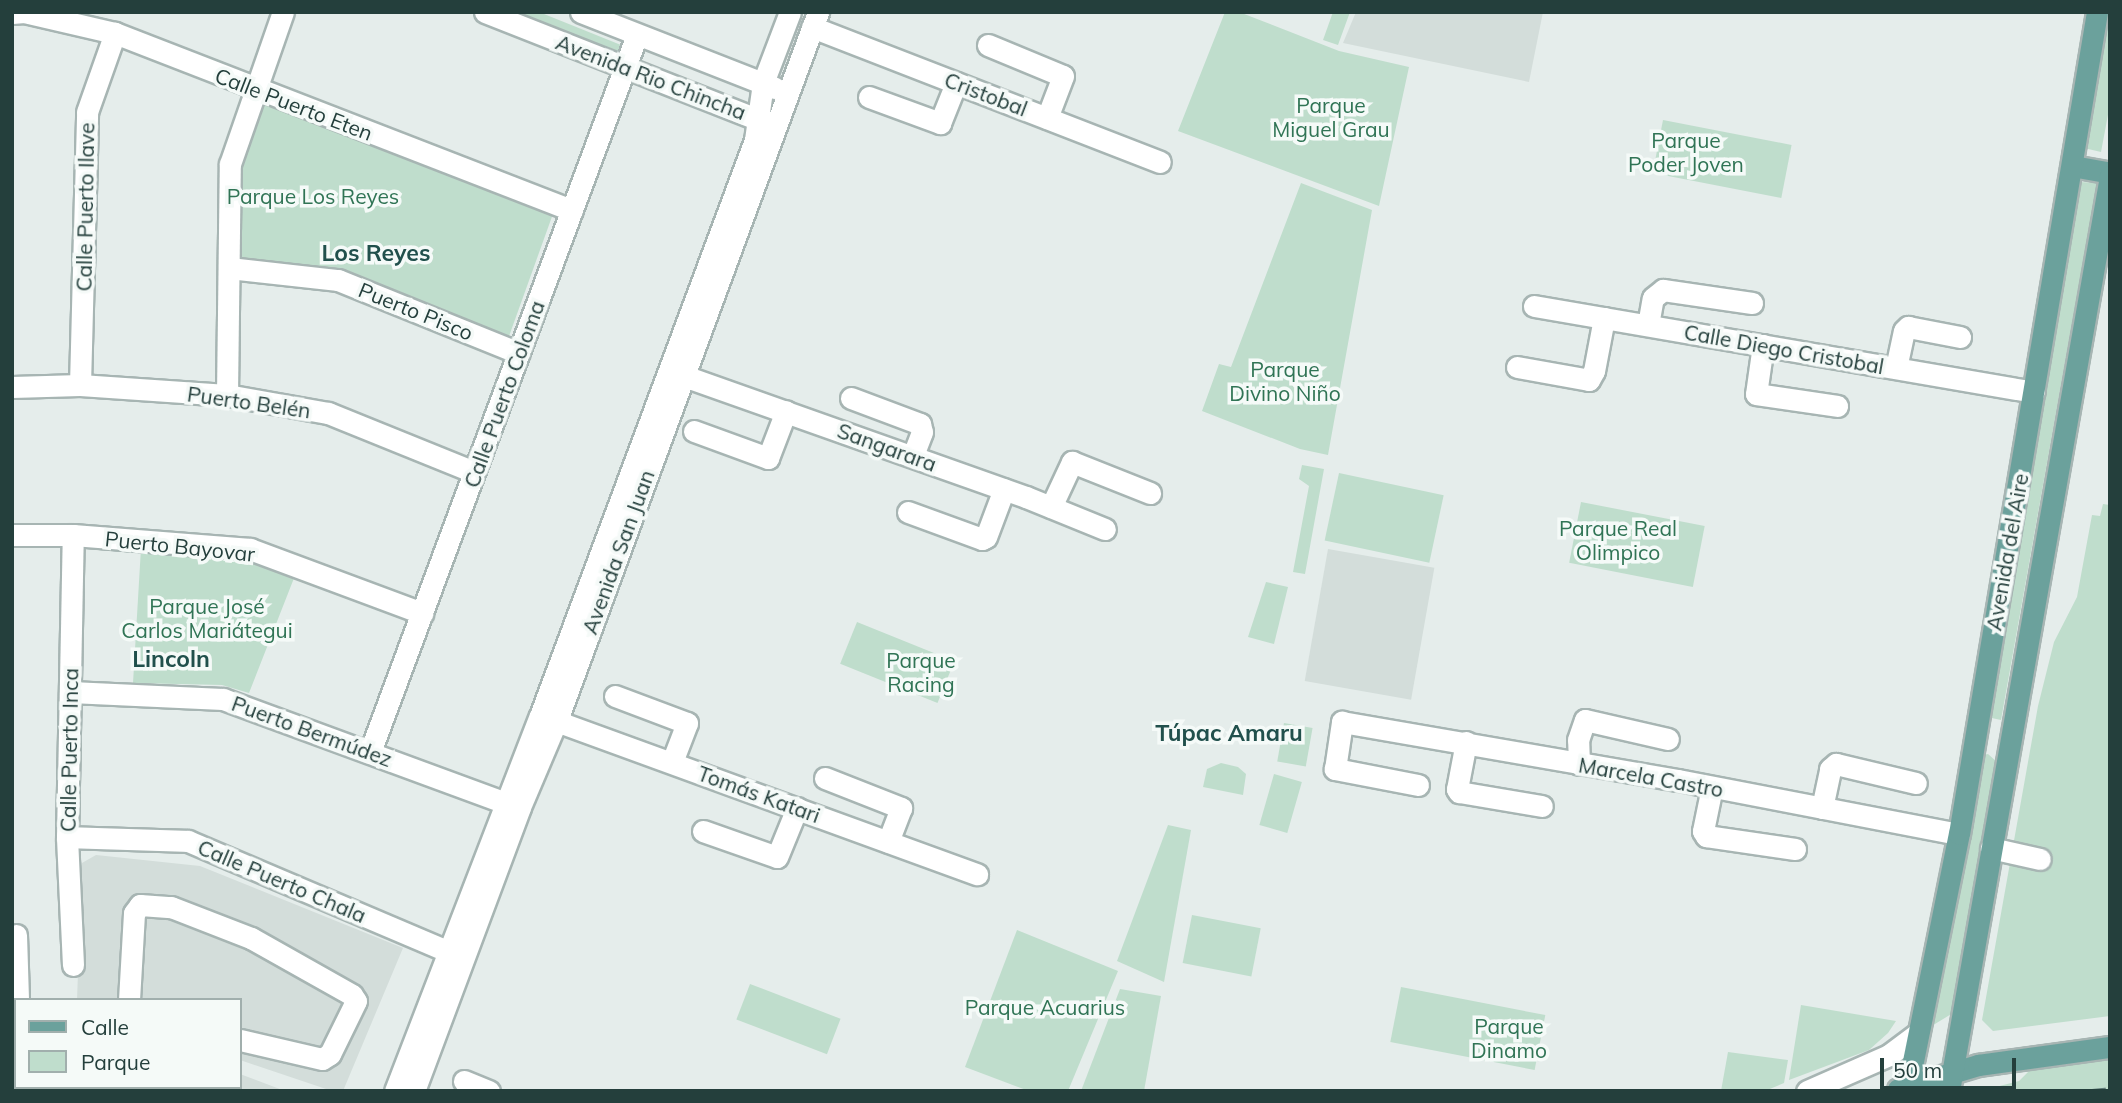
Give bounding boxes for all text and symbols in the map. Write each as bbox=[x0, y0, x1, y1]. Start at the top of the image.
street label: Avenida Rio Chincha bbox=[552, 29, 750, 125]
street label: Calle Puerto Eten bbox=[212, 62, 376, 146]
street label: Cristobal bbox=[941, 67, 1031, 121]
park label: Parque Miguel Grau bbox=[1272, 92, 1390, 142]
street label: Calle Puerto Ilave bbox=[71, 122, 99, 292]
park label: Parque Poder Joven bbox=[1628, 127, 1744, 177]
park label: Parque Los Reyes bbox=[227, 183, 399, 209]
district label: Los Reyes bbox=[322, 239, 430, 267]
street label: Puerto Pisco bbox=[355, 277, 477, 345]
street label: Calle Puerto Coloma bbox=[458, 297, 550, 491]
street label: Calle Diego Cristobal bbox=[1682, 319, 1886, 379]
park label: Parque Divino Niño bbox=[1229, 356, 1341, 406]
street label: Puerto Belén bbox=[186, 381, 312, 423]
street label: Sangarara bbox=[834, 417, 940, 477]
street label: Avenida San Juan bbox=[577, 467, 659, 637]
street label: Avenida del Aire bbox=[1981, 471, 2033, 633]
park label: Parque Real Olimpico bbox=[1559, 515, 1677, 565]
street label: Puerto Bayovar bbox=[104, 526, 256, 566]
park label: Parque José Carlos Mariátegui bbox=[121, 593, 293, 643]
district label: Lincoln bbox=[132, 645, 210, 673]
park label: Parque Racing bbox=[886, 647, 956, 697]
street label: Calle Puerto Inca bbox=[55, 668, 83, 832]
street label: Puerto Bermúdez bbox=[228, 690, 396, 772]
district label: Túpac Amaru bbox=[1155, 719, 1303, 747]
street label: Marcela Castro bbox=[1577, 752, 1725, 802]
street label: Tomás Katari bbox=[694, 760, 824, 828]
street label: Calle Puerto Chala bbox=[194, 834, 370, 928]
park label: Parque Acuarius bbox=[965, 994, 1125, 1020]
legend bbox=[14, 998, 242, 1089]
park label: Parque Dinamo bbox=[1471, 1013, 1547, 1063]
text: Calle bbox=[81, 1014, 129, 1040]
scale bar bbox=[1884, 1044, 2021, 1088]
text: Parque bbox=[81, 1049, 150, 1075]
text: 50 m bbox=[1893, 1057, 1942, 1083]

